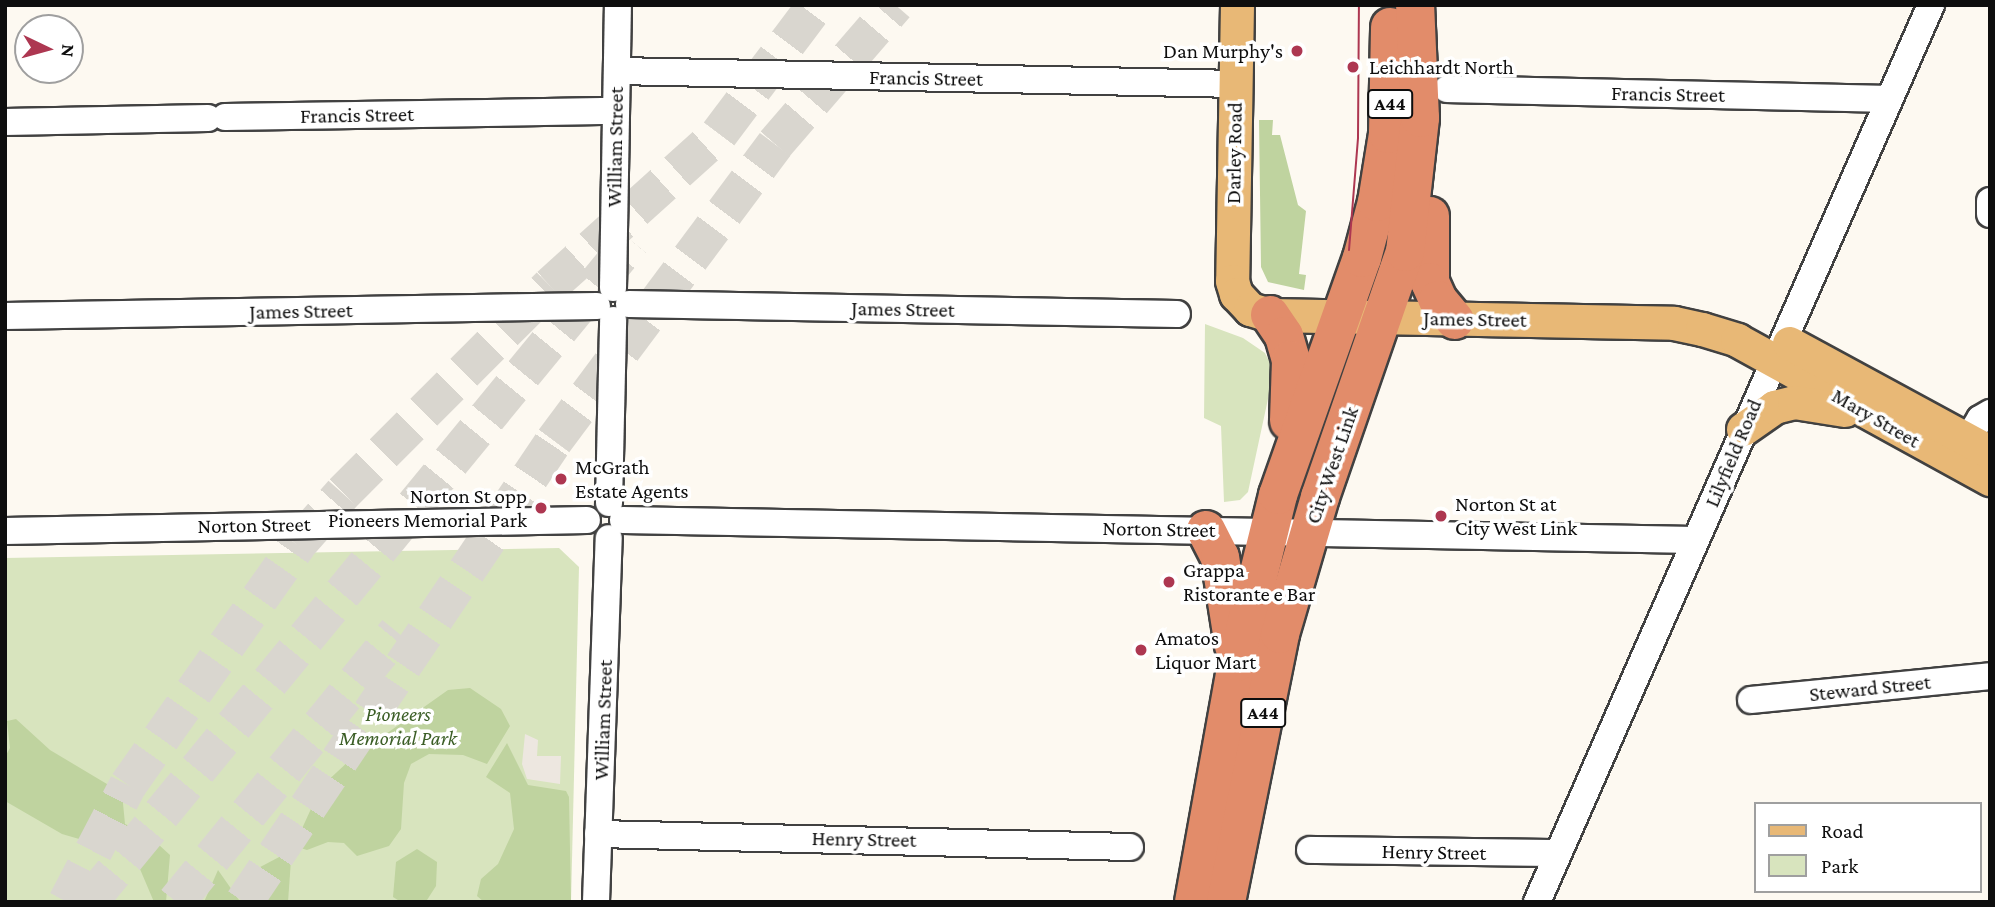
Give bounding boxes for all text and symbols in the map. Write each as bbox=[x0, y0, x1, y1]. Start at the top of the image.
north arrow bbox=[14, 14, 84, 84]
place label: Dan Murphy's bbox=[1163, 38, 1283, 64]
text: N bbox=[57, 43, 79, 58]
marker: Dan Murphy's bbox=[1289, 43, 1305, 59]
place label: Leichhardt North bbox=[1369, 54, 1514, 80]
marker: Leichhardt North bbox=[1343, 57, 1363, 77]
street label: Francis Street bbox=[869, 64, 983, 92]
street label: Francis Street bbox=[1611, 80, 1725, 108]
street label: William Street bbox=[601, 86, 629, 208]
road number: A44 bbox=[1366, 88, 1414, 120]
street label: Francis Street bbox=[300, 101, 414, 129]
street label: Darley Road bbox=[1221, 102, 1247, 204]
street label: James Street bbox=[851, 295, 955, 323]
street label: James Street bbox=[249, 297, 353, 325]
street label: James Street bbox=[1423, 305, 1527, 333]
street label: Mary Street bbox=[1827, 383, 1925, 453]
street label: Lilyfield Road bbox=[1699, 395, 1767, 511]
street label: City West Link bbox=[1300, 403, 1364, 527]
place label: McGrath Estate Agents bbox=[575, 454, 689, 504]
marker: McGrath Estate Agents bbox=[553, 471, 569, 487]
place label: Norton St opp Pioneers Memorial Park bbox=[328, 483, 527, 533]
place label: Norton St at City West Link bbox=[1455, 491, 1577, 541]
marker: Norton St opp Pioneers Memorial Park bbox=[533, 500, 549, 516]
marker: Norton St at City West Link bbox=[1433, 508, 1449, 524]
street label: Norton Street bbox=[197, 511, 311, 539]
street label: Norton Street bbox=[1102, 515, 1216, 543]
place label: Grappa Ristorante e Bar bbox=[1183, 557, 1315, 607]
marker: Grappa Ristorante e Bar bbox=[1161, 574, 1177, 590]
place label: Amatos Liquor Mart bbox=[1155, 625, 1256, 675]
marker: Amatos Liquor Mart bbox=[1133, 642, 1149, 658]
street label: William Street bbox=[588, 659, 618, 781]
street label: Steward Street bbox=[1808, 669, 1932, 707]
road number: A44 bbox=[1238, 698, 1288, 728]
park label: Pioneers Memorial Park bbox=[339, 701, 457, 751]
legend bbox=[1754, 802, 1981, 893]
text: Road bbox=[1821, 819, 1864, 843]
street label: Henry Street bbox=[811, 825, 917, 853]
street label: Henry Street bbox=[1381, 838, 1487, 866]
text: Park bbox=[1821, 854, 1858, 878]

